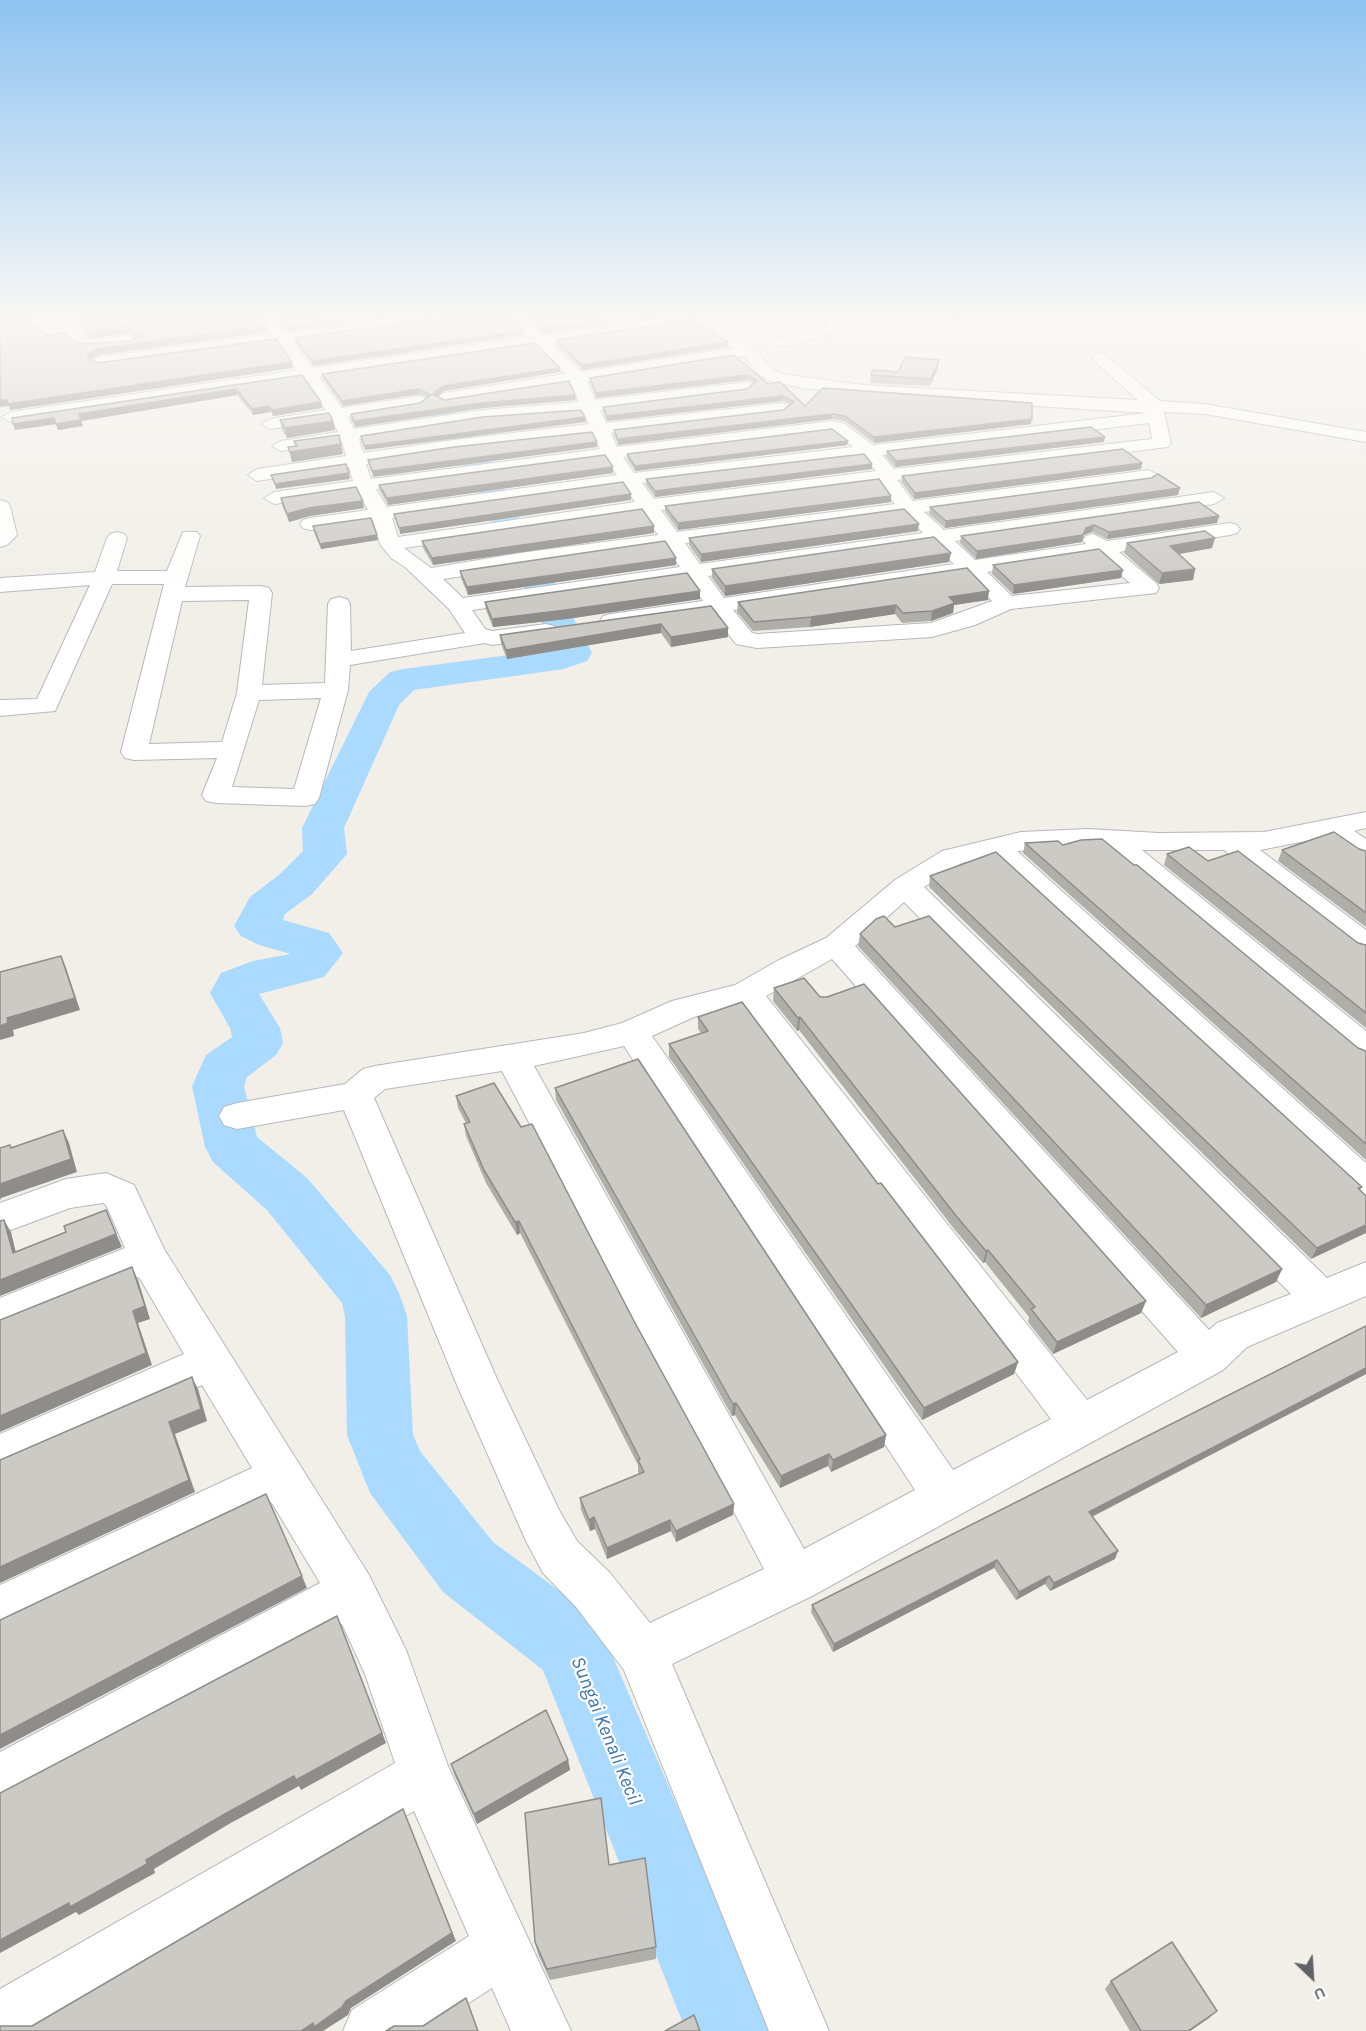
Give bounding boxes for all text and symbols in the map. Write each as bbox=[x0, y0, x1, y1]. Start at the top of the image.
water label: Sungai Kenali Kecil bbox=[565, 1653, 647, 1809]
north arrow bbox=[1282, 1947, 1342, 2007]
text: U bbox=[1311, 1983, 1329, 2005]

